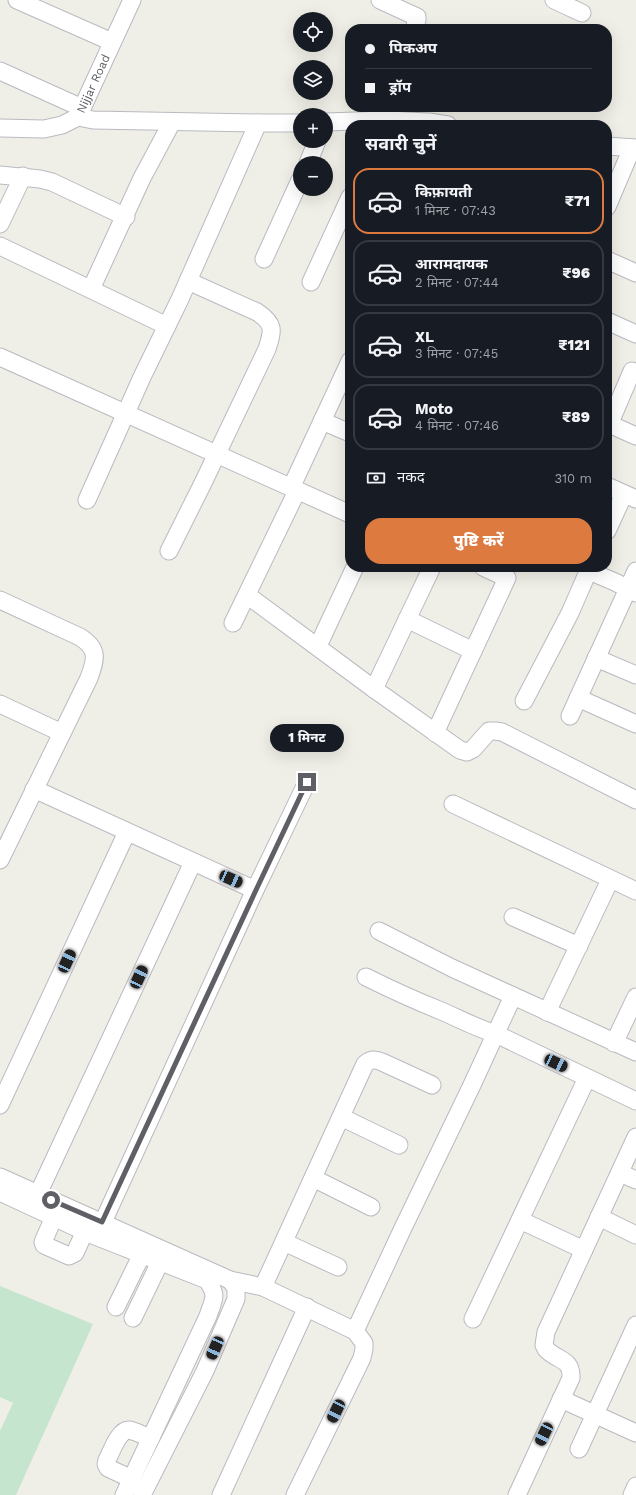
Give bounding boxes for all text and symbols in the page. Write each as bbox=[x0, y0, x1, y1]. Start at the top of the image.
map controls bbox=[293, 12, 333, 196]
button: locate bbox=[293, 12, 333, 52]
text: पिकअप bbox=[389, 39, 437, 57]
street label: Nijjar Road bbox=[74, 52, 113, 115]
button: layers bbox=[293, 60, 333, 100]
text: ड्रॉप bbox=[389, 78, 411, 96]
button: + bbox=[293, 108, 333, 148]
text: सवारी चुनें bbox=[365, 133, 436, 154]
button: − bbox=[293, 156, 333, 196]
icon: car bbox=[367, 183, 403, 219]
text: किफ़ायती bbox=[415, 183, 472, 201]
text: ₹71 bbox=[565, 192, 590, 210]
text: 1 मिनट · 07:43 bbox=[415, 203, 496, 218]
icon: car bbox=[367, 255, 403, 291]
text: आरामदायक bbox=[415, 255, 488, 273]
text: ₹96 bbox=[562, 264, 590, 282]
text: 2 मिनट · 07:44 bbox=[415, 275, 499, 290]
icon: car bbox=[367, 327, 403, 363]
text: XL bbox=[415, 328, 434, 346]
text: ₹121 bbox=[558, 336, 590, 354]
text: 3 मिनट · 07:45 bbox=[415, 346, 498, 361]
icon: car bbox=[367, 399, 403, 435]
text: Moto bbox=[415, 400, 453, 418]
text: ₹89 bbox=[562, 408, 590, 426]
text: 4 मिनट · 07:46 bbox=[415, 418, 499, 433]
icon: cash bbox=[365, 467, 387, 489]
text: नकद bbox=[397, 468, 425, 486]
text: 310 m bbox=[554, 471, 592, 486]
button: पुष्टि करें bbox=[365, 518, 592, 564]
callout: 1 मिनट bbox=[270, 724, 344, 752]
text: 1 मिनट bbox=[288, 730, 326, 745]
route end bbox=[298, 773, 316, 791]
car bbox=[218, 869, 244, 889]
car bbox=[56, 948, 78, 974]
car bbox=[128, 964, 150, 990]
car bbox=[543, 1052, 569, 1074]
route start bbox=[42, 1191, 60, 1209]
car bbox=[205, 1335, 225, 1361]
car bbox=[325, 1398, 347, 1424]
car bbox=[533, 1421, 555, 1447]

